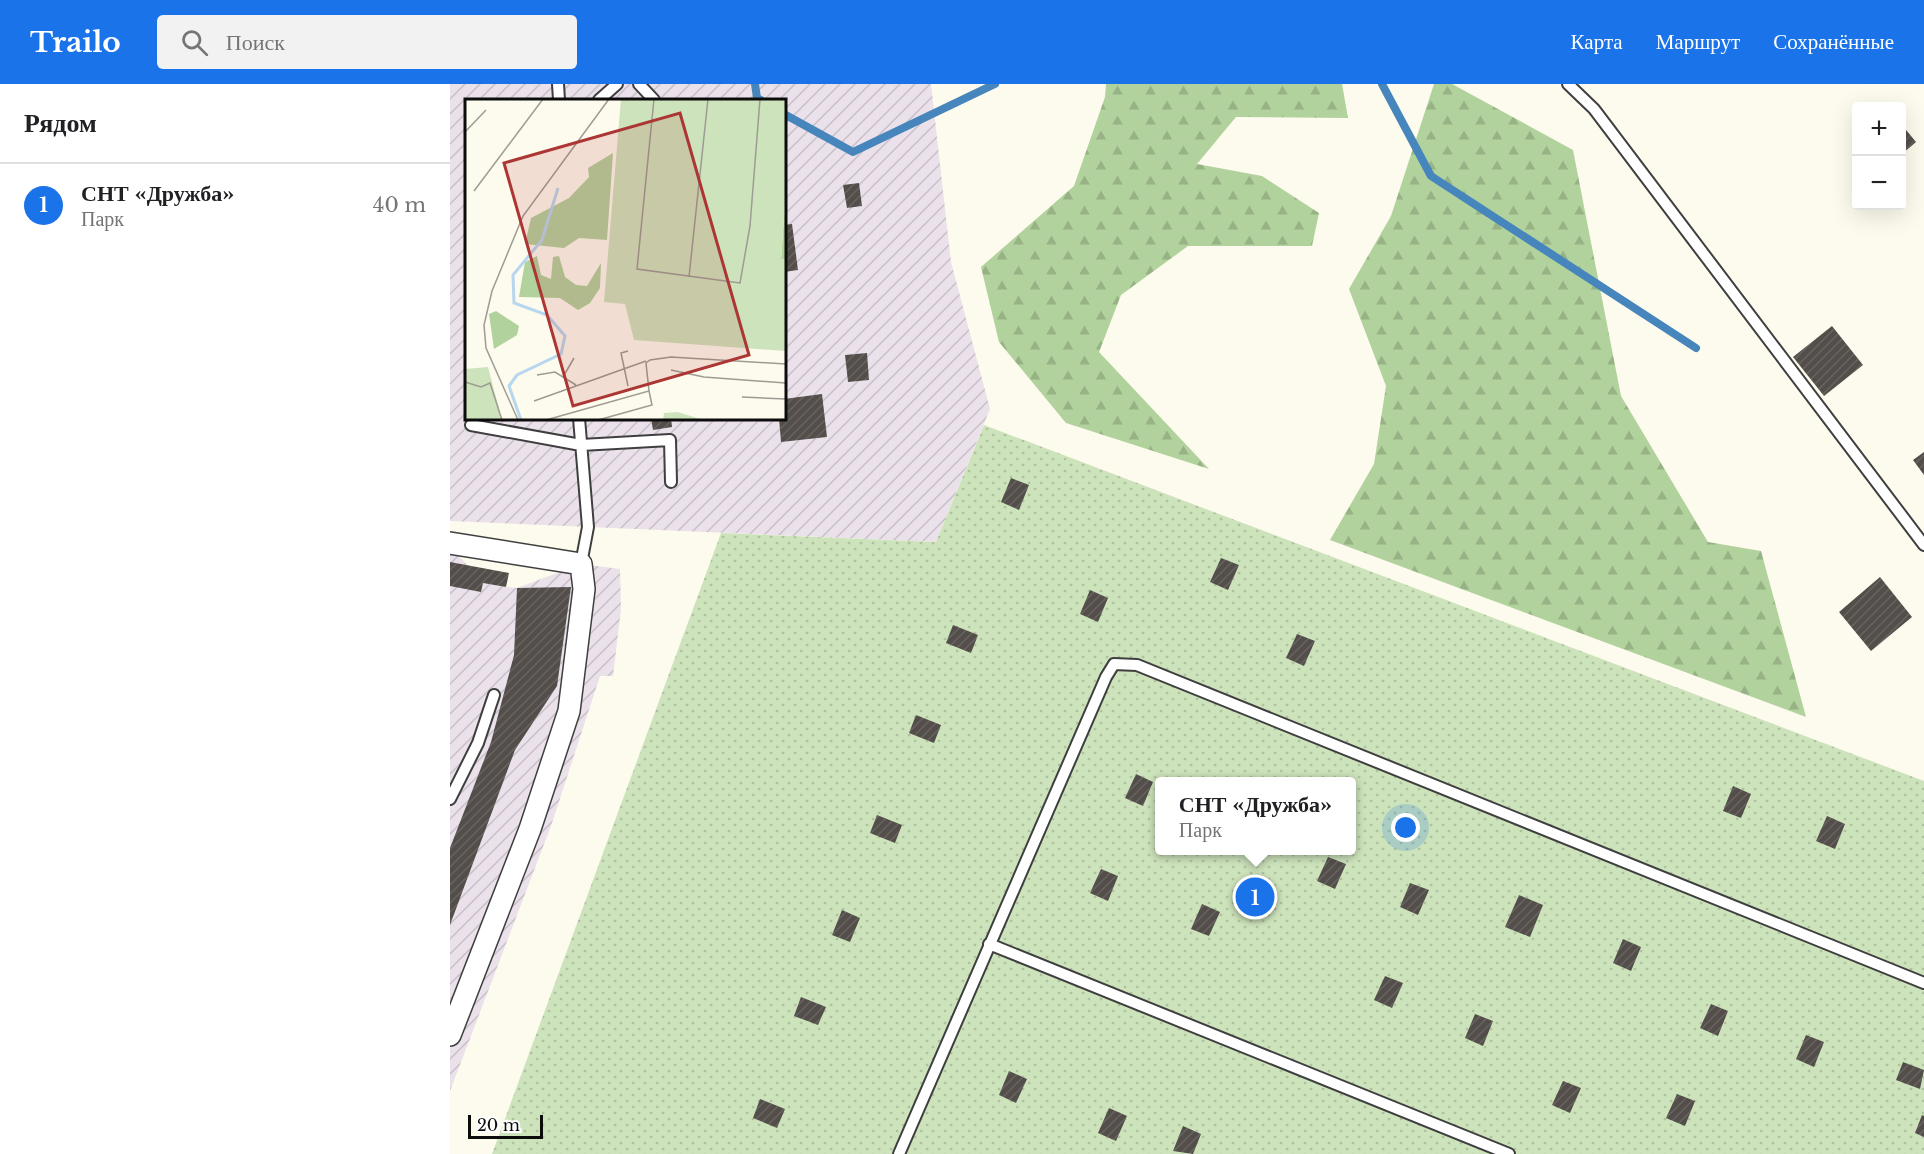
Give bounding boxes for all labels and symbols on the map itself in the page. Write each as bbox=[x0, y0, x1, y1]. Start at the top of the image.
inset map bbox=[465, 99, 786, 420]
your location bbox=[1391, 813, 1420, 842]
pin: 1 bbox=[1236, 874, 1274, 920]
scale bar bbox=[468, 1112, 543, 1140]

